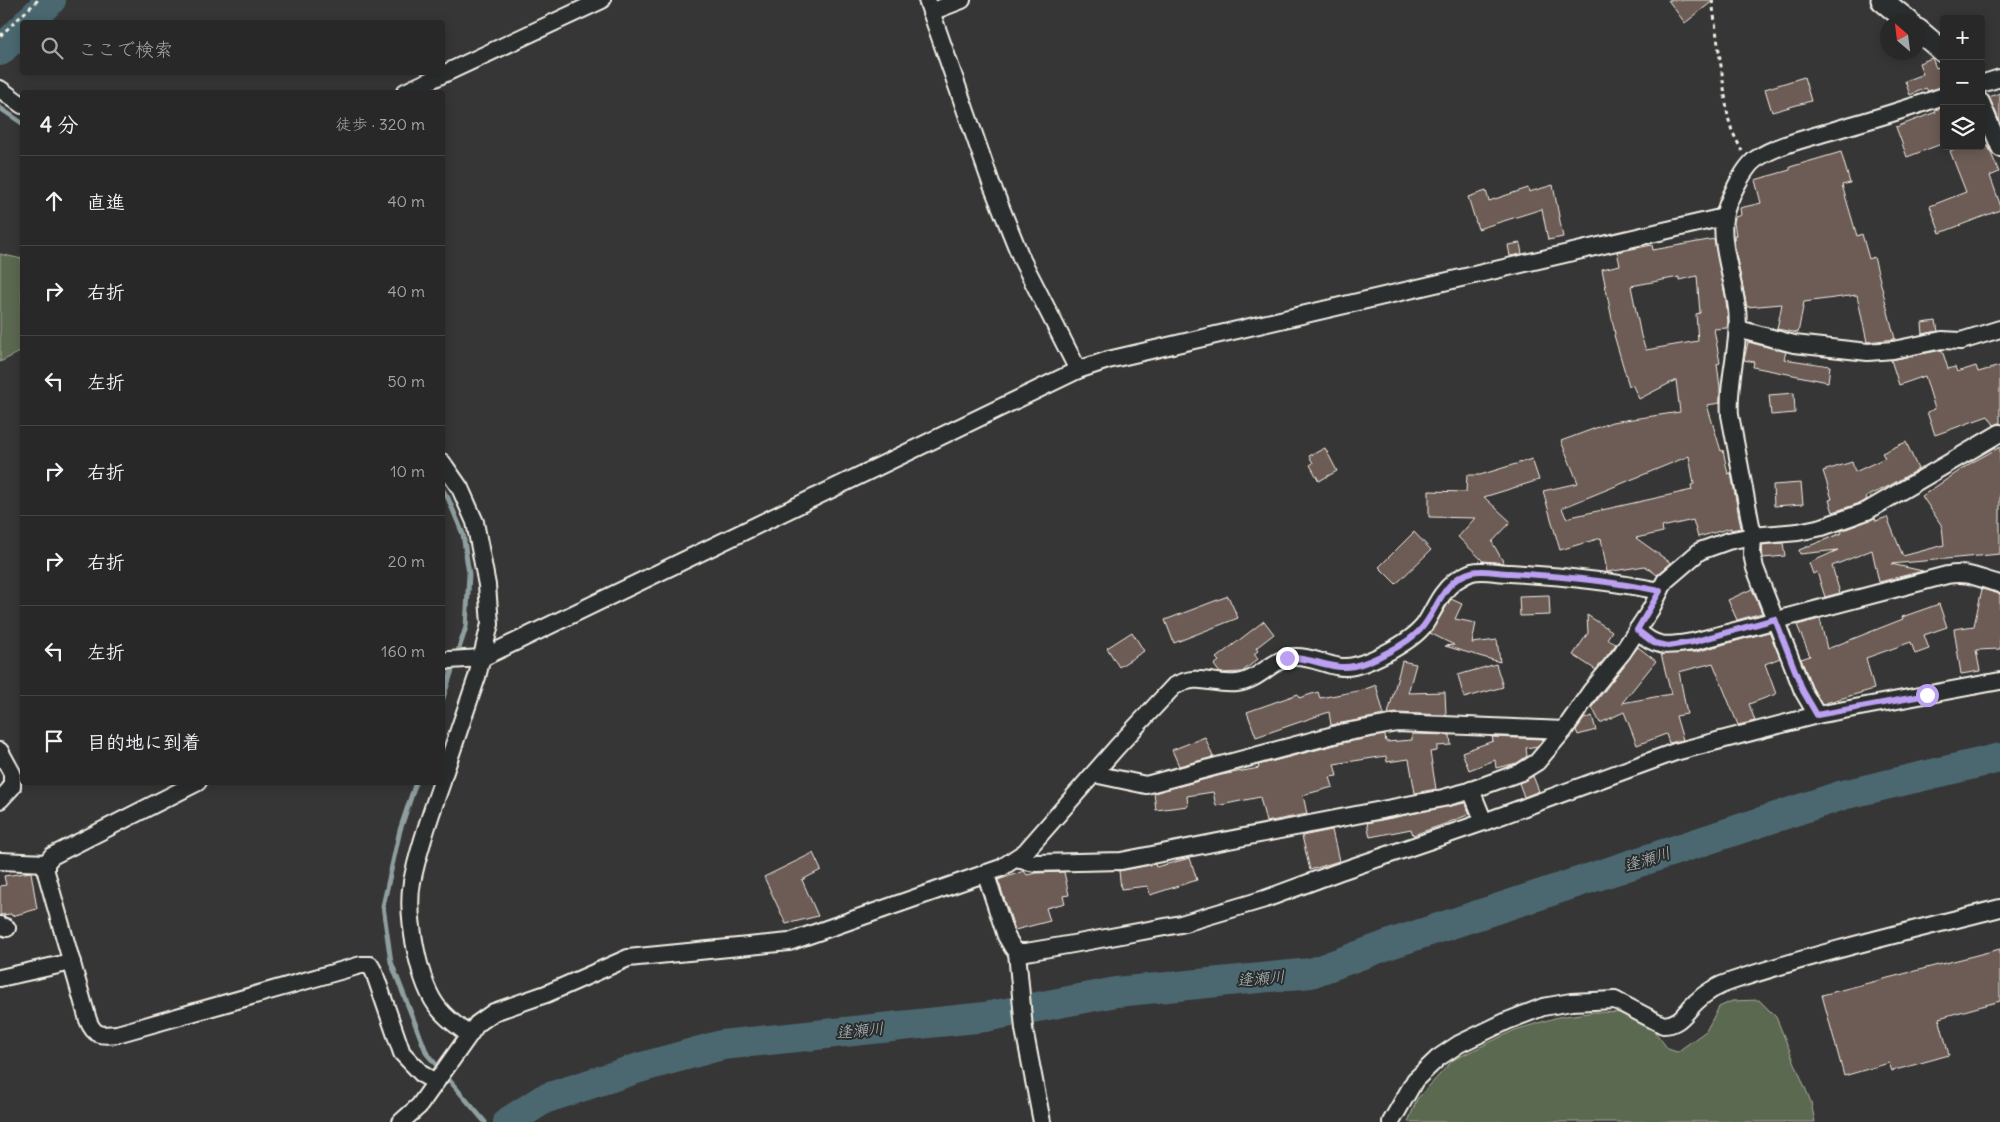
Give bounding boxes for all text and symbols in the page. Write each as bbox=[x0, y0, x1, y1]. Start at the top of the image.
north arrow bbox=[1880, 15, 1925, 60]
map controls bbox=[1940, 15, 1985, 150]
button: + bbox=[1940, 15, 1985, 60]
search box bbox=[20, 20, 445, 75]
icon: search bbox=[38, 34, 66, 62]
text: ここで検索 bbox=[78, 37, 173, 61]
button: − bbox=[1940, 60, 1985, 105]
button: layers bbox=[1940, 105, 1985, 150]
text: 4 分 bbox=[40, 111, 78, 138]
text: 徒歩 · 320 m bbox=[336, 114, 425, 134]
icon: ahead bbox=[40, 187, 68, 215]
text: 直進 bbox=[87, 190, 125, 214]
text: 40 m bbox=[387, 191, 425, 211]
icon: right bbox=[40, 277, 68, 305]
text: 右折 bbox=[87, 280, 125, 304]
text: 40 m bbox=[387, 281, 425, 301]
icon: left bbox=[40, 367, 68, 395]
text: 左折 bbox=[87, 370, 125, 394]
text: 50 m bbox=[387, 371, 425, 391]
icon: right bbox=[40, 457, 68, 485]
text: 右折 bbox=[87, 460, 125, 484]
text: 10 m bbox=[390, 461, 425, 481]
icon: right bbox=[40, 547, 68, 575]
text: 右折 bbox=[87, 550, 125, 574]
text: 20 m bbox=[388, 551, 425, 571]
icon: left bbox=[40, 637, 68, 665]
text: 左折 bbox=[87, 640, 125, 664]
text: 160 m bbox=[381, 641, 425, 661]
route end bbox=[1276, 647, 1299, 670]
route start bbox=[1916, 684, 1939, 707]
icon: arrive bbox=[40, 727, 68, 755]
text: 目的地に到着 bbox=[87, 730, 201, 754]
water label: 逢瀬川 bbox=[1621, 842, 1673, 876]
water label: 逢瀬川 bbox=[1236, 966, 1286, 990]
water label: 逢瀬川 bbox=[835, 1018, 885, 1042]

